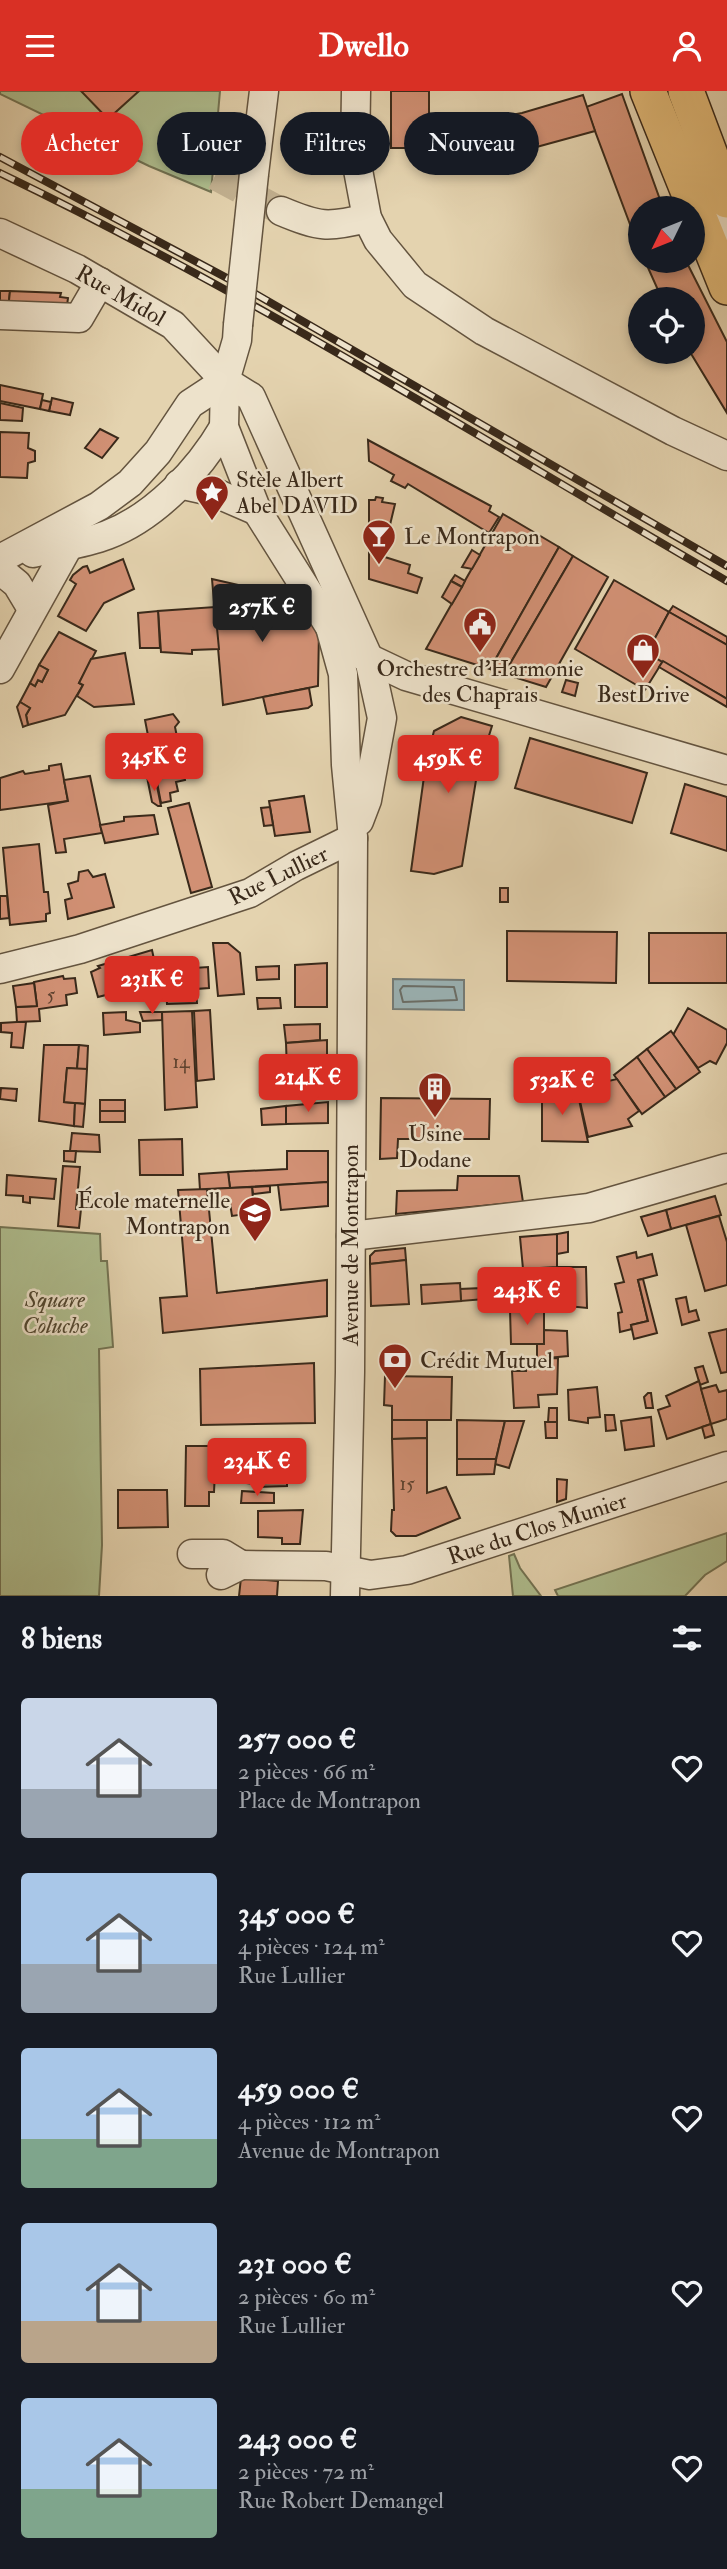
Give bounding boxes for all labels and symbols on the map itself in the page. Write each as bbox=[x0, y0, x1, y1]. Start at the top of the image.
north arrow bbox=[628, 196, 705, 273]
street label: Rue Midol bbox=[71, 258, 171, 333]
place label: Stèle Albert Abel DAVID bbox=[235, 465, 358, 520]
place icon: Stèle Albert Abel DAVID bbox=[193, 473, 231, 522]
bar icon: Le Montrapon bbox=[360, 517, 398, 566]
place label: Le Montrapon bbox=[404, 522, 540, 552]
pin: 257K € bbox=[205, 585, 319, 644]
public building icon: Orchestre d'Harmonie des Chaprais bbox=[461, 605, 499, 654]
shop icon: BestDrive bbox=[624, 631, 662, 680]
place label: Orchestre d'Harmonie des Chaprais bbox=[377, 654, 584, 710]
place label: BestDrive bbox=[597, 680, 690, 709]
pin: 345K € bbox=[97, 733, 211, 793]
pin: 459K € bbox=[391, 735, 505, 795]
street label: Rue Lullier bbox=[224, 839, 333, 912]
pin: 231K € bbox=[95, 957, 209, 1016]
house number: 5 bbox=[47, 983, 56, 1007]
house number: 14 bbox=[172, 1050, 190, 1074]
pin: 214K € bbox=[251, 1055, 365, 1114]
pin: 532K € bbox=[505, 1058, 619, 1117]
building icon: Usine Dodane bbox=[416, 1070, 454, 1119]
place label: Usine Dodane bbox=[399, 1119, 471, 1174]
street label: Avenue de Montrapon bbox=[336, 1144, 366, 1347]
place label: École maternelle Montrapon bbox=[77, 1186, 230, 1242]
school or university icon: École maternelle Montrapon bbox=[236, 1194, 274, 1243]
pin: 243K € bbox=[470, 1267, 584, 1327]
park label: Square Coluche bbox=[22, 1285, 88, 1340]
bank icon: Crédit Mutuel bbox=[376, 1341, 414, 1390]
place label: Crédit Mutuel bbox=[420, 1346, 553, 1375]
pin: 234K € bbox=[200, 1439, 314, 1498]
house number: 15 bbox=[399, 1472, 415, 1496]
street label: Rue du Clos Munier bbox=[444, 1486, 631, 1571]

